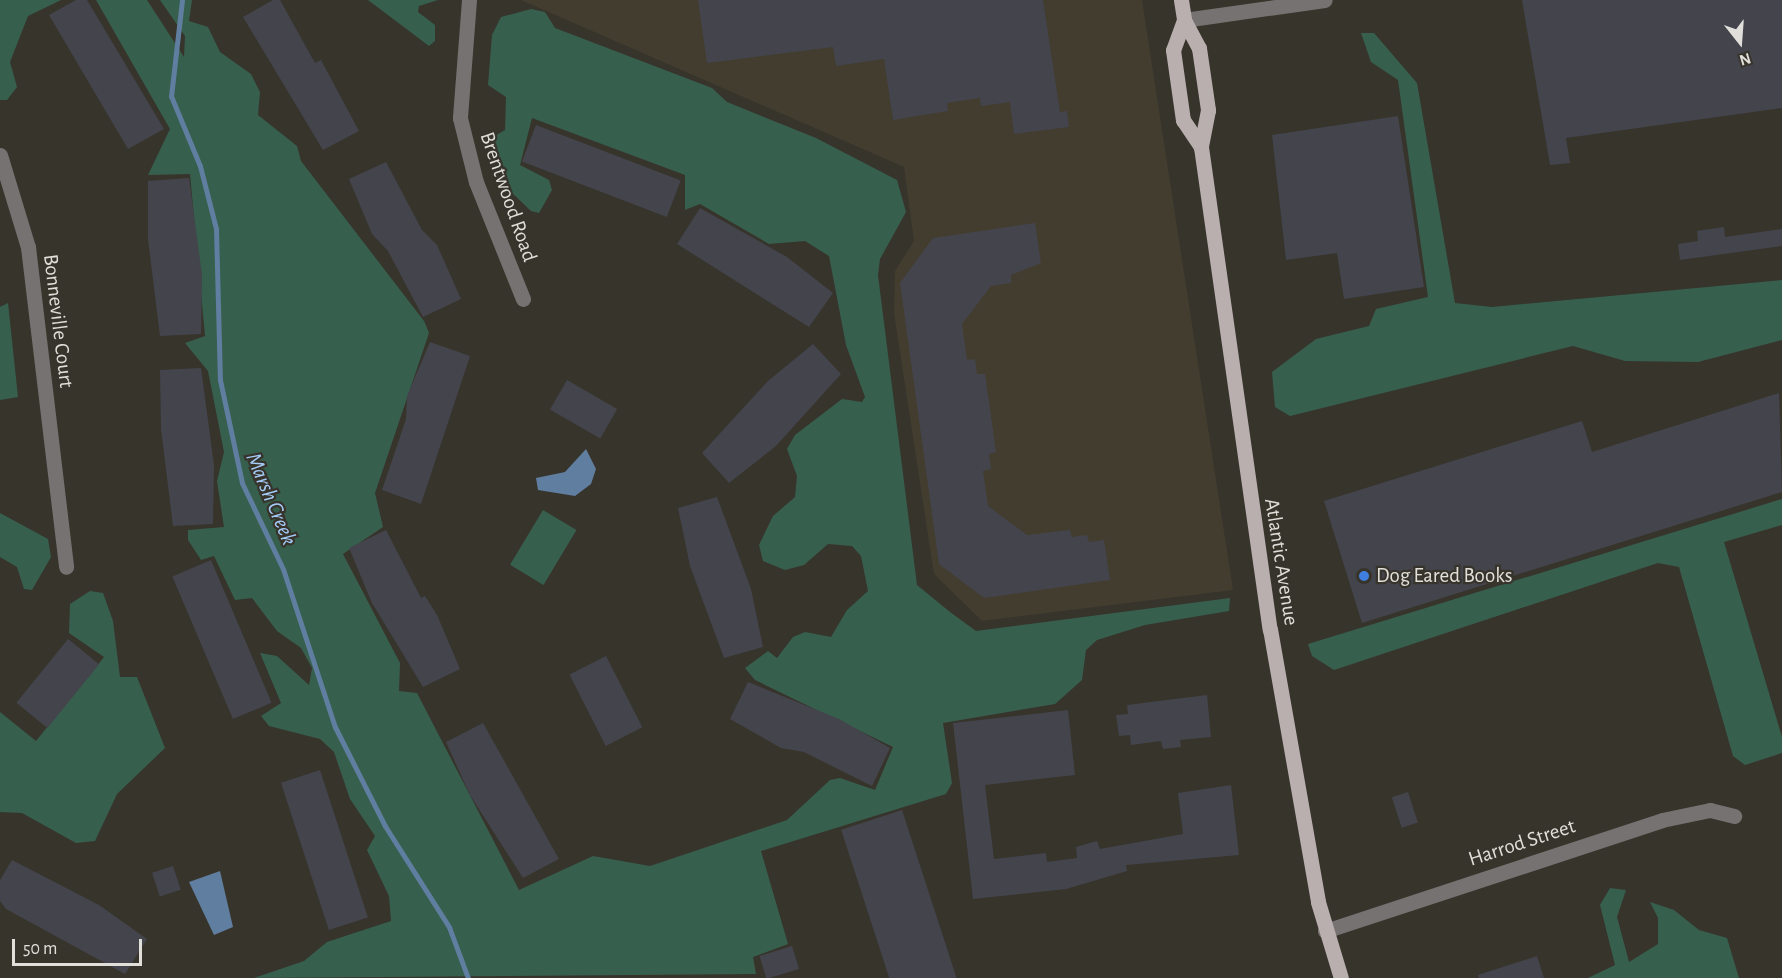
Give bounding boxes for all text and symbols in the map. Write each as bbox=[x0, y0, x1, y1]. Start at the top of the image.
north arrow bbox=[1710, 12, 1770, 72]
text: N bbox=[1738, 50, 1753, 68]
street label: Brentwood Road bbox=[474, 129, 542, 265]
street label: Bonneville Court bbox=[37, 253, 79, 389]
water label: Marsh Creek bbox=[240, 449, 302, 549]
street label: Atlantic Avenue bbox=[1259, 497, 1303, 627]
place label: Dog Eared Books bbox=[1376, 563, 1513, 589]
marker: Dog Eared Books bbox=[1357, 569, 1371, 583]
street label: Harrod Street bbox=[1465, 814, 1579, 872]
scale bar bbox=[15, 927, 146, 965]
text: 50 m bbox=[23, 940, 57, 958]

